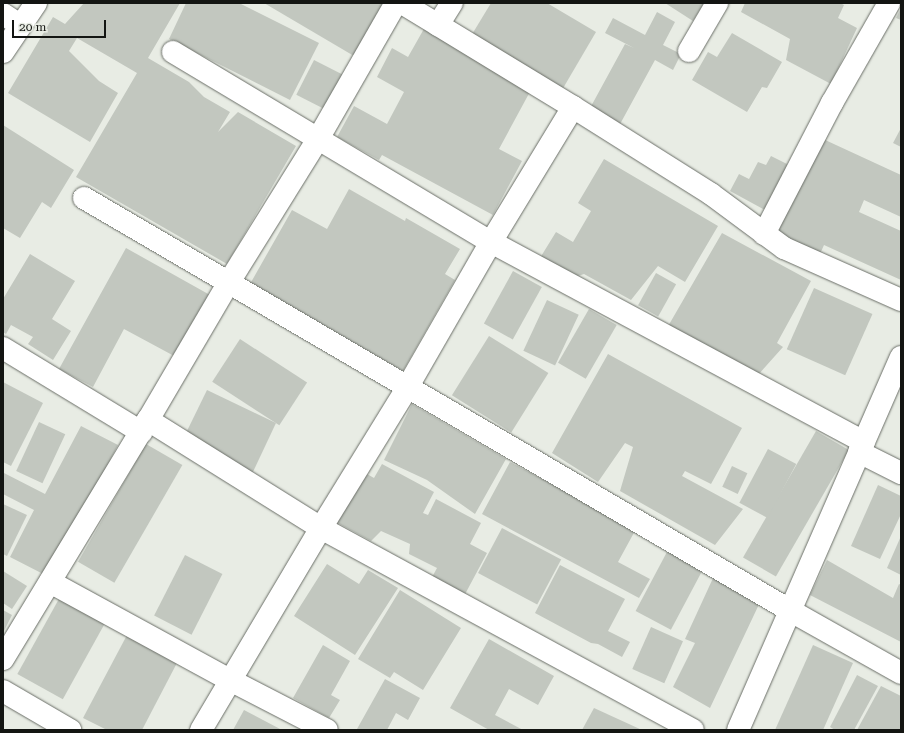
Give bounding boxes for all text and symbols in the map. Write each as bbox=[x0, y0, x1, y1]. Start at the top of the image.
scale bar bbox=[14, 12, 108, 38]
text: 20 m bbox=[19, 20, 46, 34]

